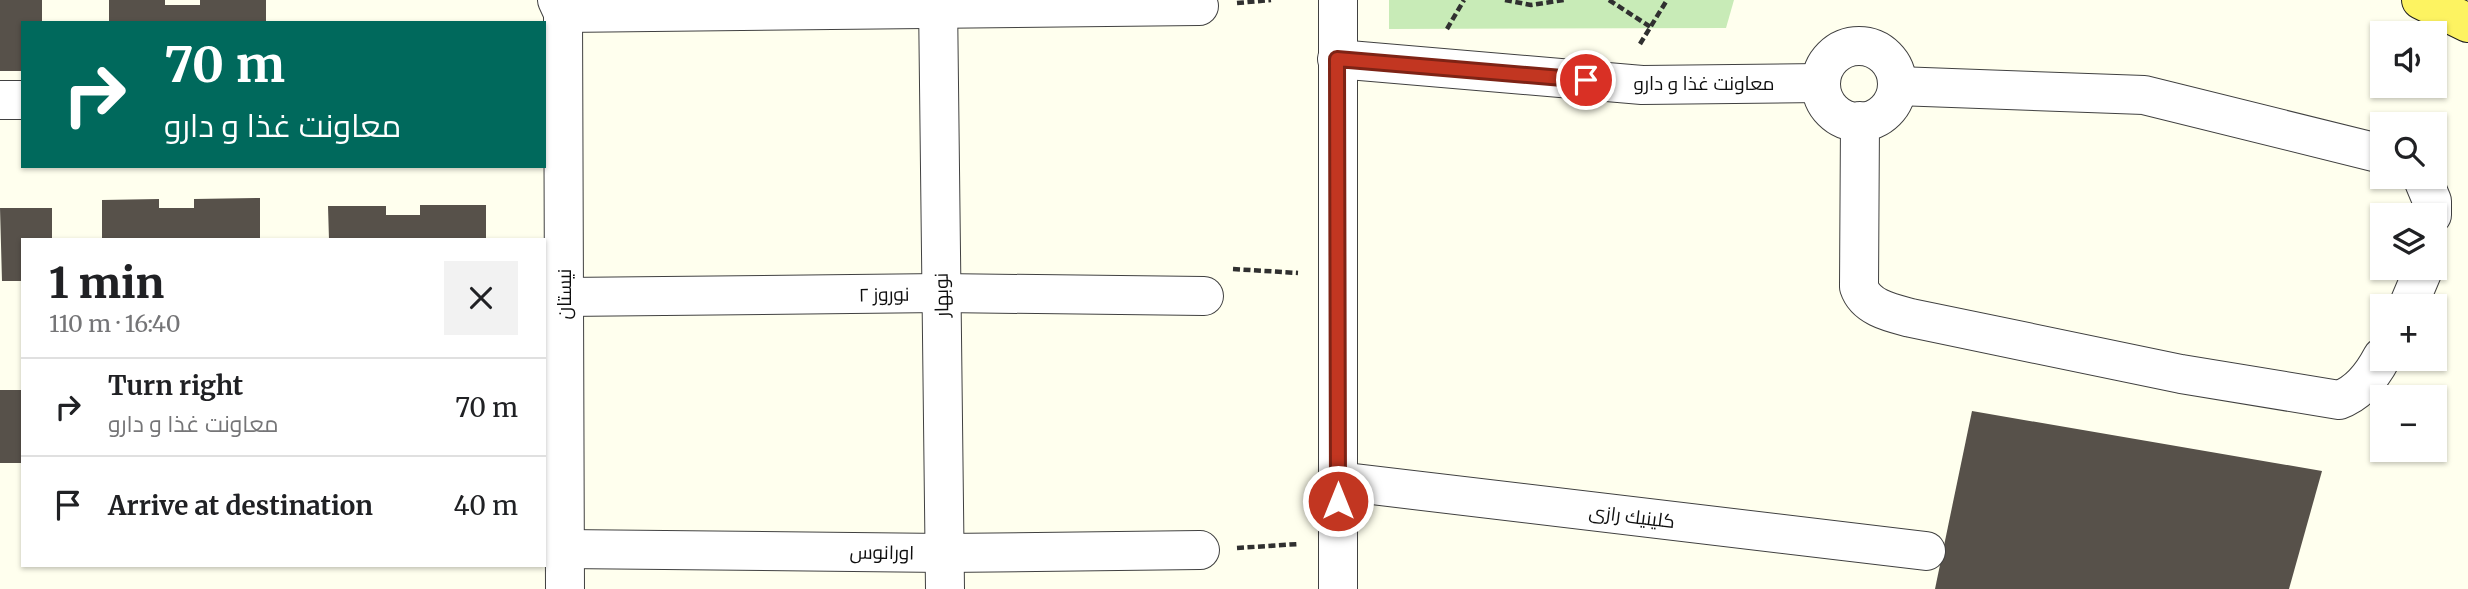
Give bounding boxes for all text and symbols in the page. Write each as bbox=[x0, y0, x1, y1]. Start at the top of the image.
map controls bbox=[2370, 21, 2447, 462]
button: sound bbox=[2370, 21, 2447, 98]
text: 70 m bbox=[164, 34, 285, 95]
icon: right bbox=[49, 49, 140, 140]
pin bbox=[1556, 50, 1616, 110]
icon: arrive bbox=[1567, 61, 1605, 99]
street label: معاونت غذا و دارو bbox=[1634, 71, 1774, 95]
text: معاونت غذا و دارو bbox=[164, 106, 401, 146]
button: search bbox=[2370, 112, 2447, 189]
button: layers bbox=[2370, 203, 2447, 280]
text: 1 min bbox=[49, 257, 164, 309]
button: close bbox=[444, 261, 518, 335]
street label: نیستان bbox=[552, 269, 576, 319]
street label: نوبهار bbox=[929, 273, 953, 318]
street label: نوروز ۲ bbox=[858, 282, 910, 306]
button: + bbox=[2370, 294, 2447, 371]
text: 110 m · 16:40 bbox=[49, 309, 181, 338]
text: Turn right bbox=[108, 369, 243, 402]
button: − bbox=[2370, 385, 2447, 462]
icon: right bbox=[49, 388, 87, 426]
text: 70 m bbox=[455, 391, 518, 424]
text: معاونت غذا و دارو bbox=[108, 409, 279, 438]
position arrow bbox=[1301, 464, 1375, 538]
icon: arrive bbox=[49, 486, 87, 524]
text: Arrive at destination bbox=[108, 489, 373, 522]
text: 40 m bbox=[454, 489, 518, 522]
street label: كلينيك رازی bbox=[1588, 499, 1676, 533]
street label: اورانوس bbox=[849, 539, 915, 565]

